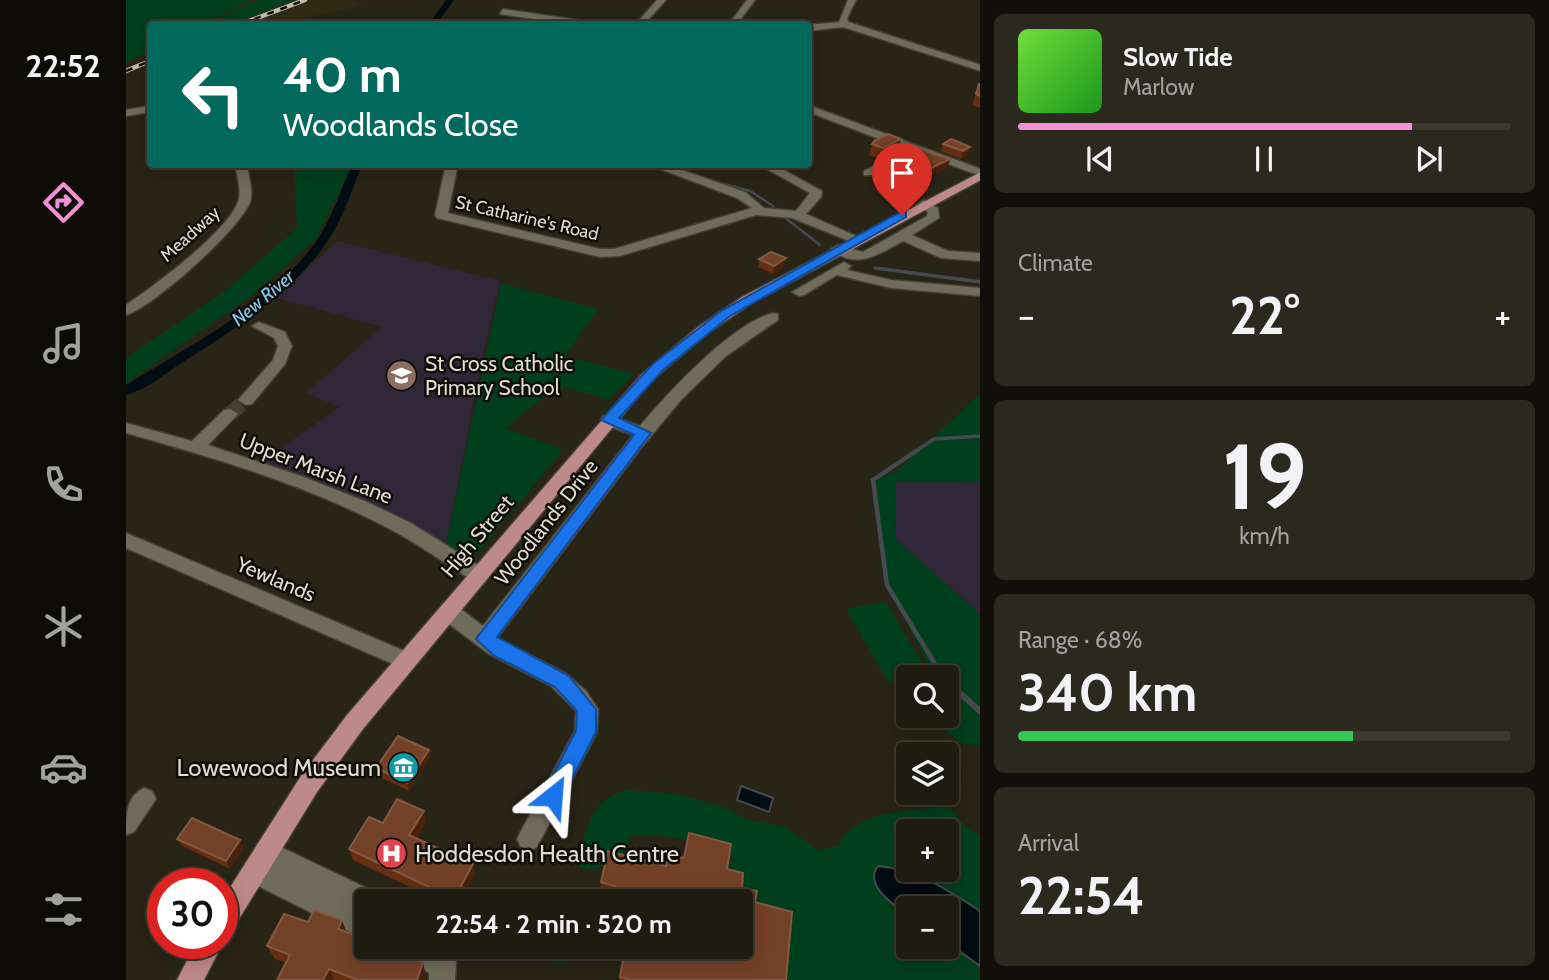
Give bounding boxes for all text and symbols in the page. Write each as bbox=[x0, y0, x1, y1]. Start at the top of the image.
text: Slow Tide bbox=[1123, 41, 1233, 73]
text: 40 m bbox=[283, 45, 402, 104]
text: 22:52 bbox=[25, 46, 101, 85]
icon: left bbox=[168, 49, 259, 140]
text: Marlow bbox=[1123, 73, 1194, 101]
text: Woodlands Close bbox=[283, 105, 518, 144]
icon: previous bbox=[1081, 140, 1119, 178]
icon: pause bbox=[1245, 140, 1283, 178]
icon: next bbox=[1410, 140, 1448, 178]
pin bbox=[872, 143, 932, 215]
icon: arrive bbox=[883, 154, 921, 192]
icon: directions bbox=[39, 178, 88, 227]
street label: St Catharine's Road bbox=[453, 191, 601, 245]
street label: Meadway bbox=[156, 202, 224, 266]
text: Climate bbox=[1018, 249, 1093, 277]
water label: New River bbox=[227, 264, 300, 331]
text: 22° bbox=[1229, 284, 1300, 347]
text: − bbox=[1018, 292, 1035, 339]
text: + bbox=[1494, 292, 1511, 339]
icon: music bbox=[39, 319, 88, 368]
place label: St Cross Catholic Primary School bbox=[425, 351, 573, 400]
school or university icon: St Cross Catholic Primary School bbox=[385, 358, 419, 392]
text: 19 bbox=[1222, 421, 1307, 532]
street label: Upper Marsh Lane bbox=[236, 427, 396, 509]
street label: Woodlands Drive bbox=[489, 454, 603, 590]
icon: phone bbox=[39, 460, 88, 509]
street label: High Street bbox=[435, 490, 519, 582]
text: km/h bbox=[1239, 522, 1290, 550]
street label: Yewlands bbox=[232, 551, 319, 607]
icon: climate bbox=[39, 602, 88, 651]
text: Range · 68% bbox=[1018, 626, 1142, 654]
text: 340 km bbox=[1018, 661, 1197, 724]
map controls bbox=[896, 665, 959, 959]
button: search bbox=[896, 665, 959, 728]
button: layers bbox=[896, 742, 959, 805]
icon: car bbox=[39, 743, 88, 792]
museum icon: Lowewood Museum bbox=[387, 750, 421, 784]
place label: Lowewood Museum bbox=[177, 753, 381, 782]
position arrow bbox=[516, 759, 590, 833]
button: + bbox=[896, 819, 959, 882]
text: Arrival bbox=[1018, 829, 1079, 857]
hospital icon: Hoddesdon Health Centre bbox=[375, 836, 409, 870]
place label: Hoddesdon Health Centre bbox=[415, 839, 679, 868]
text: 22:54 bbox=[1018, 864, 1145, 927]
speed limit sign: 30 bbox=[147, 868, 238, 959]
icon: filters bbox=[39, 885, 88, 934]
button: − bbox=[896, 896, 959, 959]
text: 22:54 · 2 min · 520 m bbox=[435, 908, 672, 940]

